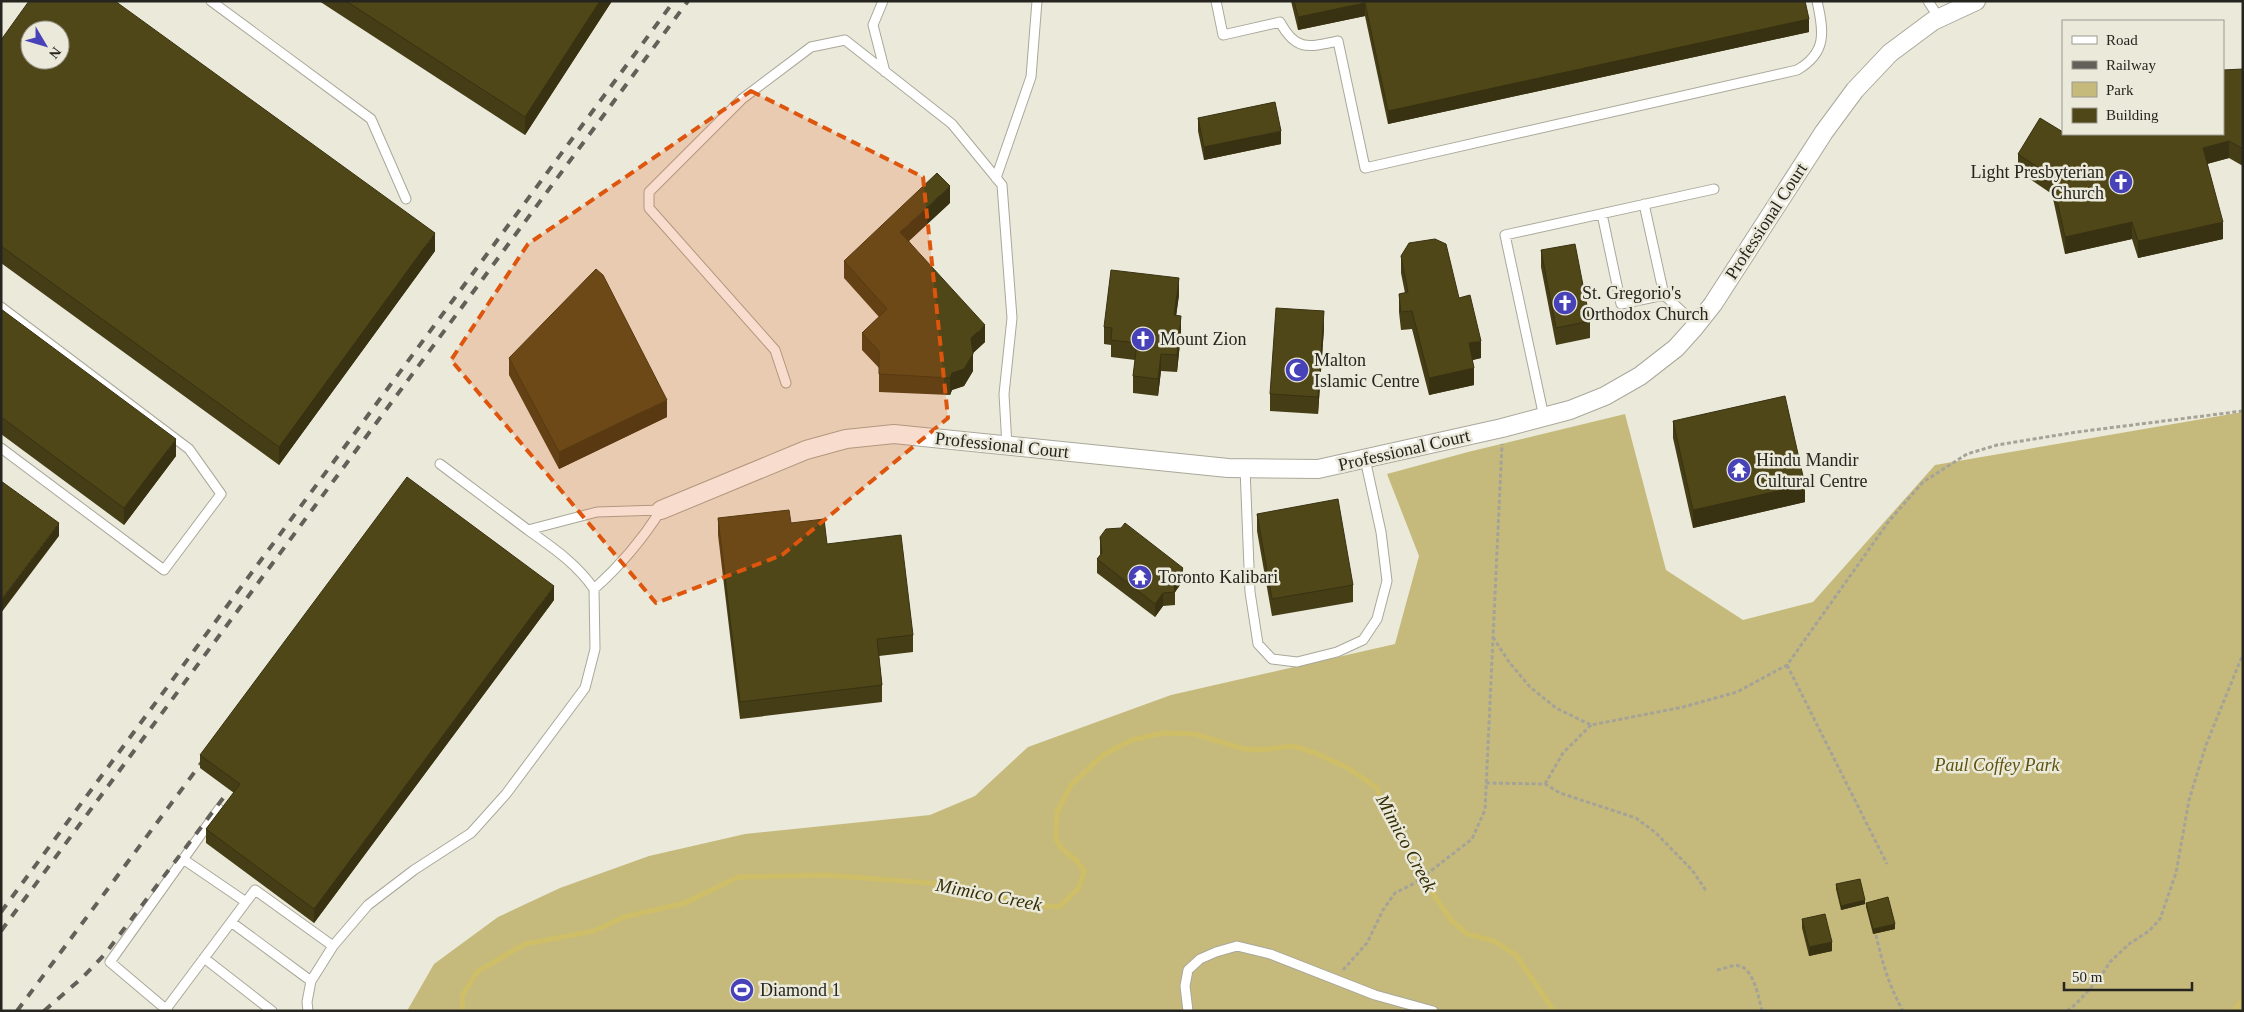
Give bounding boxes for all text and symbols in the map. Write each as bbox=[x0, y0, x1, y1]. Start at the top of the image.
north arrow bbox=[20, 20, 70, 70]
legend bbox=[2062, 20, 2224, 135]
text: Road bbox=[2106, 32, 2138, 48]
text: N bbox=[46, 44, 64, 61]
text: Railway bbox=[2106, 57, 2156, 73]
text: Park bbox=[2106, 82, 2134, 98]
text: Building bbox=[2106, 107, 2159, 123]
street label: Professional Court bbox=[1721, 159, 1811, 283]
place label: Light Presbyterian Church bbox=[1971, 162, 2104, 203]
church icon: Light Presbyterian Church bbox=[2108, 169, 2134, 195]
place label: St. Gregorio's Orthodox Church bbox=[1582, 283, 1708, 324]
church icon: St. Gregorio's Orthodox Church bbox=[1552, 290, 1578, 316]
church icon: Mount Zion bbox=[1130, 326, 1156, 352]
place label: Mount Zion bbox=[1160, 329, 1247, 349]
place label: Malton Islamic Centre bbox=[1314, 350, 1419, 391]
mosque icon: Malton Islamic Centre bbox=[1284, 357, 1310, 383]
street label: Professional Court bbox=[1336, 425, 1472, 475]
street label: Professional Court bbox=[934, 428, 1070, 462]
place label: Hindu Mandir Cultural Centre bbox=[1756, 450, 1867, 491]
temple icon: Hindu Mandir Cultural Centre bbox=[1726, 457, 1752, 483]
temple icon: Toronto Kalibari bbox=[1127, 564, 1153, 590]
place label: Toronto Kalibari bbox=[1158, 567, 1278, 587]
park label: Paul Coffey Park bbox=[1934, 755, 2060, 775]
water label: Mimico Creek bbox=[1372, 790, 1441, 896]
water label: Mimico Creek bbox=[933, 874, 1044, 915]
scale bar bbox=[2064, 960, 2192, 992]
text: 50 m bbox=[2072, 969, 2103, 985]
sports icon: Diamond 1 bbox=[729, 977, 755, 1003]
place label: Diamond 1 bbox=[760, 980, 841, 1000]

